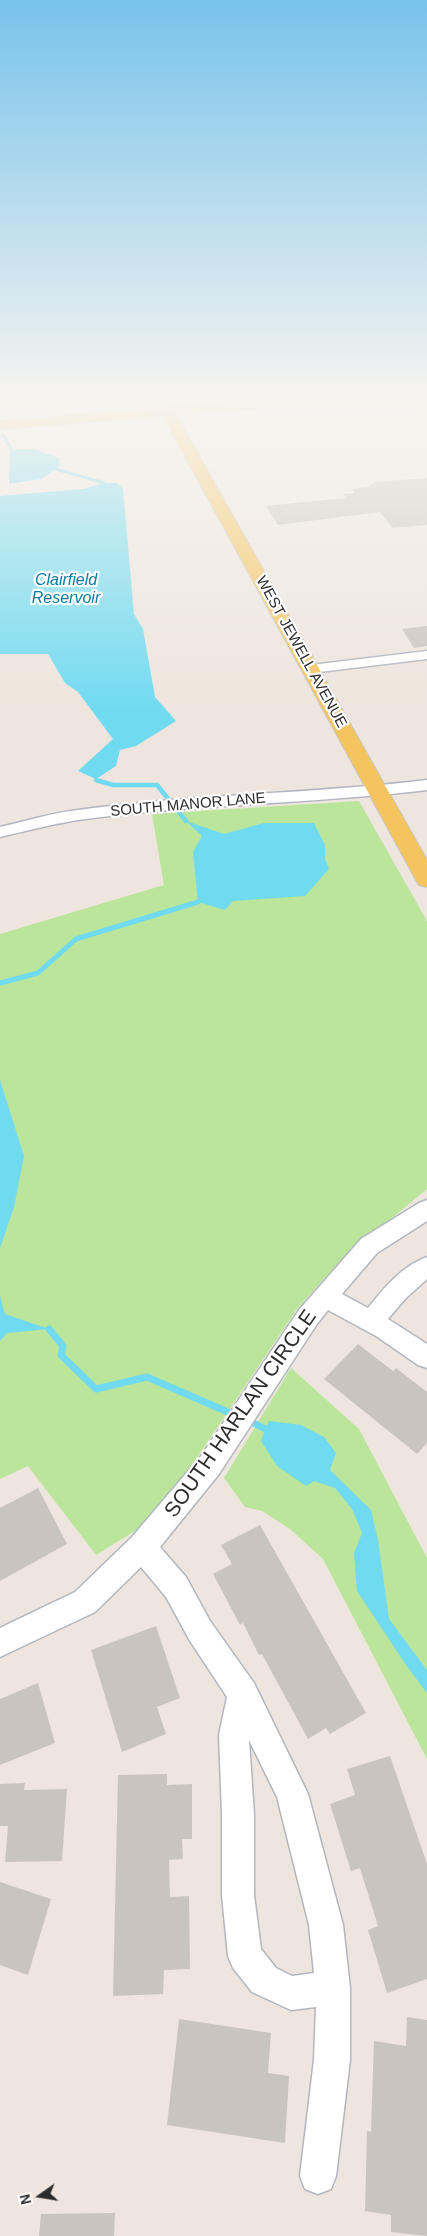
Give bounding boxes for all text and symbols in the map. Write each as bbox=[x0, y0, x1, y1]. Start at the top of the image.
water label: Clairfield Reservoir bbox=[32, 571, 100, 609]
street label: WEST JEWELL AVENUE bbox=[252, 573, 350, 731]
street label: SOUTH MANOR LANE bbox=[110, 789, 266, 821]
street label: SOUTH HARLAN CIRCLE bbox=[160, 1305, 322, 1523]
north arrow bbox=[15, 2171, 65, 2221]
text: N bbox=[16, 2193, 34, 2206]

